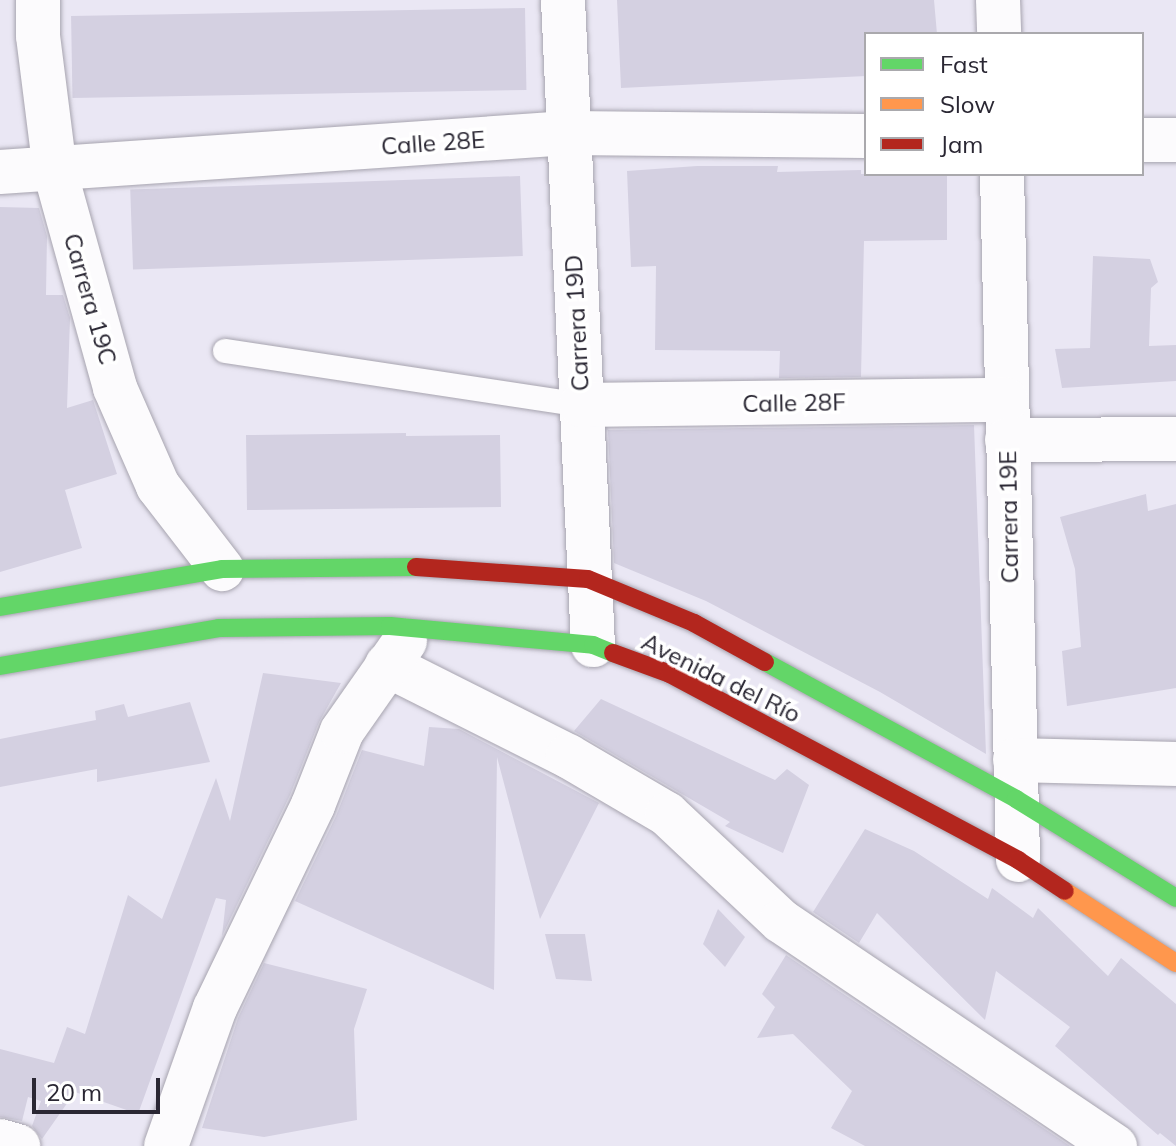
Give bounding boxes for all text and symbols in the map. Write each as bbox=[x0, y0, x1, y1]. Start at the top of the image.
legend bbox=[864, 32, 1144, 176]
text: Fast bbox=[940, 49, 988, 79]
text: Slow bbox=[940, 89, 995, 119]
street label: Calle 28E bbox=[380, 125, 486, 161]
text: Jam bbox=[940, 129, 983, 159]
street label: Carrera 19C bbox=[58, 230, 122, 368]
street label: Carrera 19D bbox=[559, 254, 595, 392]
street label: Calle 28F bbox=[742, 388, 846, 418]
street label: Carrera 19E bbox=[993, 450, 1025, 584]
street label: Avenida del Río bbox=[637, 627, 805, 729]
scale bar bbox=[36, 1062, 164, 1112]
text: 20 m bbox=[46, 1077, 102, 1107]

